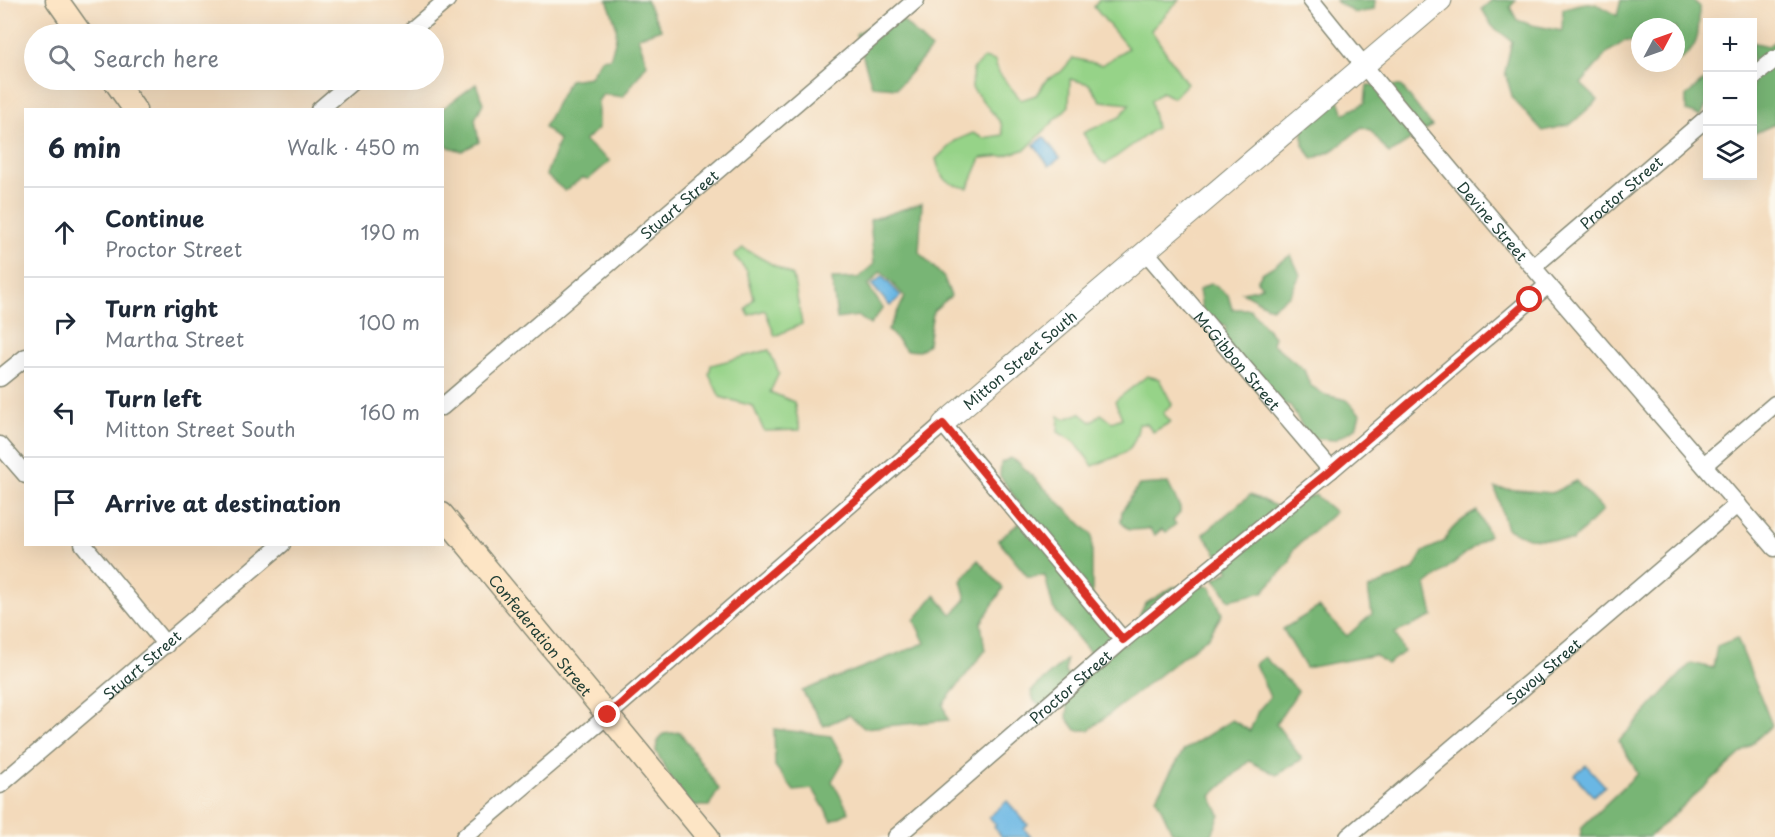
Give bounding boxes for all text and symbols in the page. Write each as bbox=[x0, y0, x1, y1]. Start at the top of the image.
north arrow bbox=[1631, 18, 1685, 72]
map controls bbox=[1703, 18, 1757, 180]
button: + bbox=[1703, 18, 1757, 72]
search box bbox=[24, 24, 444, 90]
icon: search bbox=[45, 41, 78, 74]
text: Search here bbox=[93, 41, 219, 74]
button: − bbox=[1703, 72, 1757, 126]
button: layers bbox=[1703, 126, 1757, 180]
text: 6 min bbox=[48, 128, 121, 167]
text: Walk · 450 m bbox=[287, 132, 420, 162]
street label: Proctor Street bbox=[1574, 150, 1667, 234]
street label: Stuart Street bbox=[635, 164, 723, 244]
street label: Devine Street bbox=[1453, 176, 1534, 265]
text: Continue bbox=[105, 201, 204, 234]
icon: ahead bbox=[48, 216, 81, 249]
text: 190 m bbox=[361, 217, 420, 247]
text: Proctor Street bbox=[105, 234, 242, 264]
route start bbox=[1516, 286, 1542, 312]
text: Turn right bbox=[105, 291, 218, 324]
street label: Mitton Street South bbox=[957, 304, 1081, 414]
icon: right bbox=[48, 306, 81, 339]
street label: McGibbon Street bbox=[1189, 306, 1287, 415]
text: 100 m bbox=[359, 307, 420, 337]
text: Martha Street bbox=[105, 324, 244, 354]
text: Turn left bbox=[105, 381, 202, 414]
icon: left bbox=[48, 396, 81, 429]
text: 160 m bbox=[360, 397, 420, 427]
text: Mitton Street South bbox=[105, 414, 296, 444]
icon: arrive bbox=[48, 486, 81, 519]
text: Arrive at destination bbox=[105, 486, 341, 519]
street label: Confederation Street bbox=[484, 569, 598, 700]
street label: Stuart Street bbox=[97, 624, 186, 704]
street label: Savoy Street bbox=[1500, 632, 1585, 709]
street label: Proctor Street bbox=[1023, 644, 1116, 729]
route end bbox=[594, 701, 620, 727]

